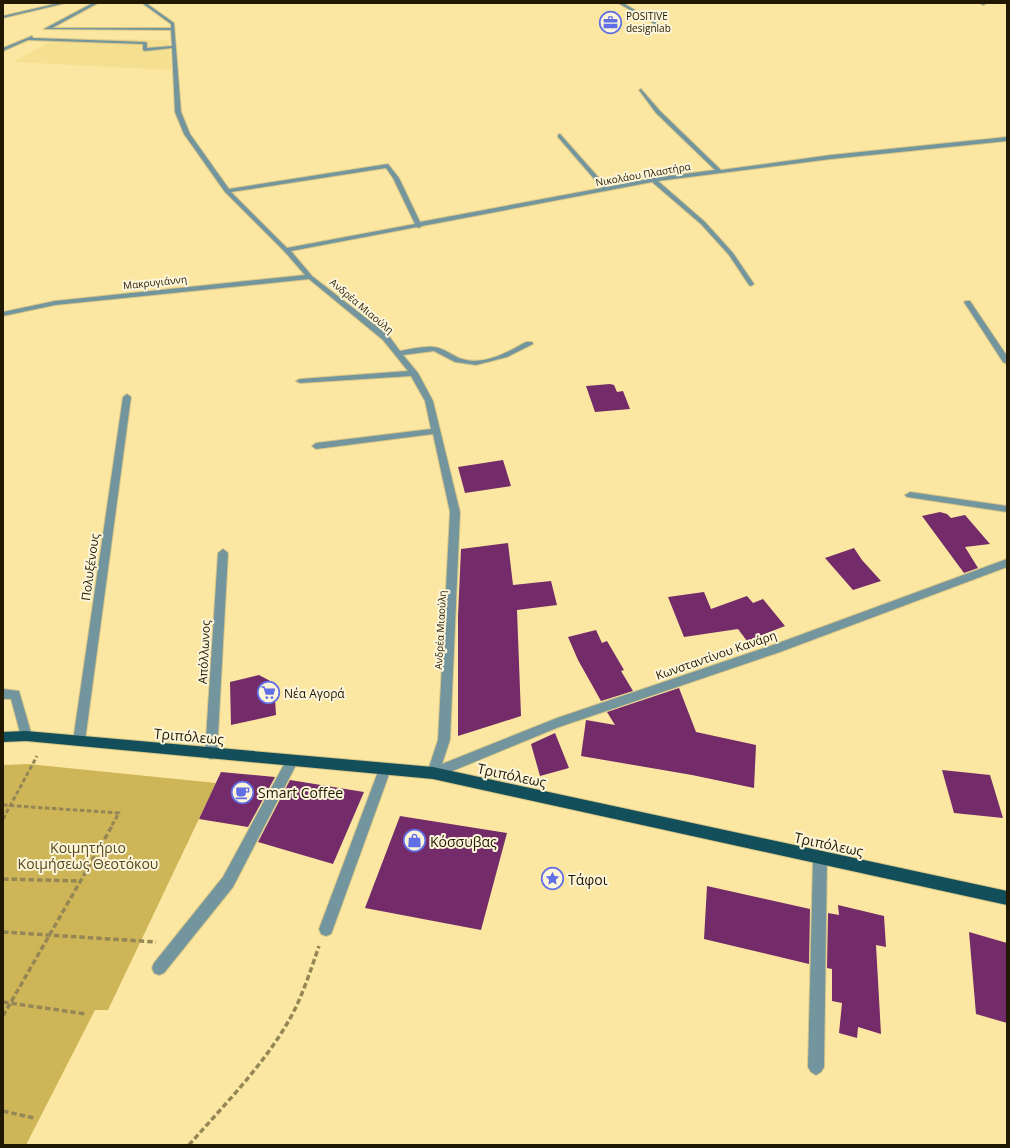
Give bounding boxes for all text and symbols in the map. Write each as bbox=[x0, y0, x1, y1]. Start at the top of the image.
office icon: POSITIVE designlab bbox=[597, 9, 623, 35]
place label: POSITIVE designlab bbox=[626, 9, 671, 35]
street label: Νικολάου Πλαστήρα bbox=[594, 159, 692, 189]
street label: Μακρυγιάννη bbox=[122, 272, 188, 292]
street label: Ανδρέα Μιαούλη bbox=[327, 275, 397, 337]
street label: Πολυξένους bbox=[77, 532, 103, 602]
street label: Ανδρέα Μιαούλη bbox=[431, 590, 449, 670]
street label: Απόλλωνος bbox=[194, 619, 214, 685]
street label: Κωνσταντίνου Κανάρη bbox=[653, 626, 779, 684]
supermarket icon: Νέα Αγορά bbox=[256, 680, 282, 706]
place label: Νέα Αγορά bbox=[284, 685, 345, 702]
street label: Τριπόλεως bbox=[153, 723, 225, 749]
street label: Τριπόλεως bbox=[476, 758, 549, 792]
cafe icon: Smart Coffee bbox=[230, 779, 256, 805]
place label: Smart Coffee bbox=[258, 783, 343, 802]
street label: Τριπόλεως bbox=[793, 827, 866, 861]
shop icon: Κόσσυβας bbox=[402, 828, 428, 854]
place label: Κόσσυβας bbox=[430, 832, 497, 851]
park label: Κοιμητήριο Κοιμήσεως Θεοτόκου bbox=[18, 838, 158, 873]
place icon: Τάφοι bbox=[540, 866, 566, 892]
place label: Τάφοι bbox=[568, 870, 608, 889]

